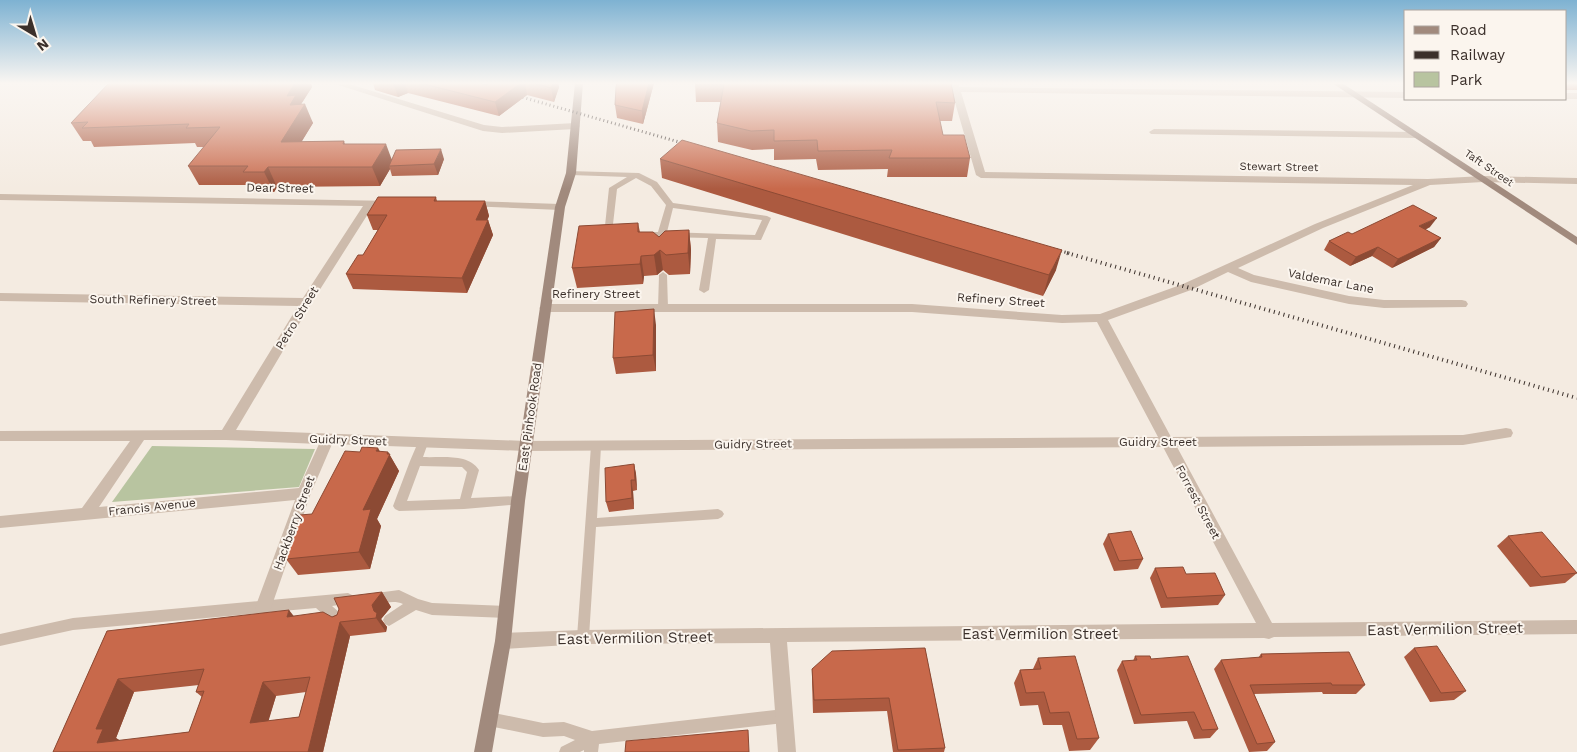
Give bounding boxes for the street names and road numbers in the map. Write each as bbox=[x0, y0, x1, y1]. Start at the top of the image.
street label: Taft Street bbox=[1462, 147, 1517, 190]
street label: Stewart Street bbox=[1239, 160, 1319, 174]
street label: Dear Street bbox=[246, 180, 314, 196]
street label: Valdemar Lane bbox=[1287, 266, 1375, 296]
street label: Petro Street bbox=[273, 284, 321, 352]
street label: Refinery Street bbox=[552, 287, 640, 301]
street label: Refinery Street bbox=[957, 290, 1045, 310]
street label: South Refinery Street bbox=[90, 292, 216, 308]
street label: East Pinhook Road bbox=[515, 362, 545, 472]
street label: Guidry Street bbox=[309, 432, 387, 448]
street label: Guidry Street bbox=[1119, 435, 1197, 449]
street label: Guidry Street bbox=[714, 436, 792, 452]
street label: Forrest Street bbox=[1173, 463, 1223, 541]
street label: Hackberry Street bbox=[270, 474, 318, 572]
street label: Francis Avenue bbox=[107, 495, 197, 519]
street label: East Vermilion Street bbox=[1367, 619, 1524, 639]
street label: East Vermilion Street bbox=[962, 625, 1119, 643]
street label: East Vermilion Street bbox=[557, 628, 714, 648]

